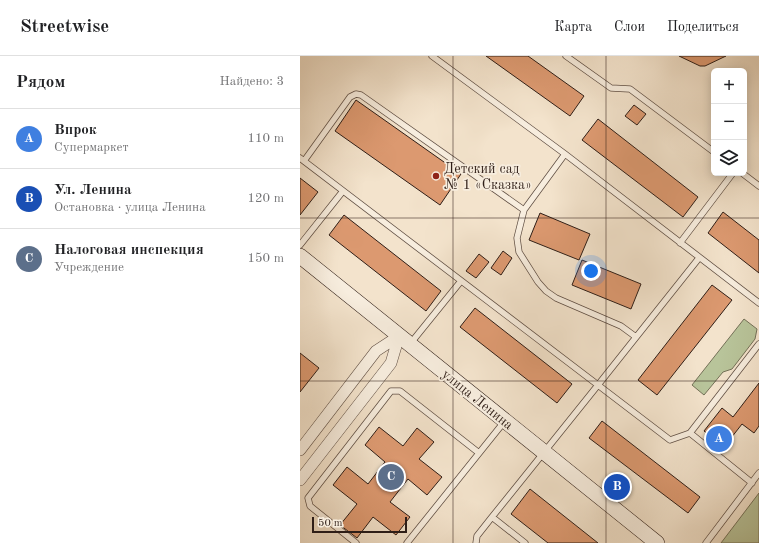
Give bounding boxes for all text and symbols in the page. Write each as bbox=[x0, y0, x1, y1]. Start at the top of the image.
text: Streetwise bbox=[20, 18, 109, 37]
text: Карта bbox=[554, 20, 592, 34]
text: Слои bbox=[614, 20, 645, 34]
text: Поделиться bbox=[667, 20, 739, 34]
map controls bbox=[711, 68, 747, 176]
button: + bbox=[711, 68, 747, 104]
text: Рядом bbox=[16, 74, 65, 91]
text: Найдено: 3 bbox=[220, 75, 284, 88]
button: − bbox=[711, 104, 747, 140]
text: Впрок bbox=[54, 123, 97, 138]
text: A bbox=[24, 132, 34, 145]
text: 110 m bbox=[247, 132, 284, 145]
button: layers bbox=[711, 140, 747, 176]
text: Супермаркет bbox=[54, 141, 129, 154]
place label: Детский сад № 1 «Сказка» bbox=[444, 162, 532, 192]
marker: Детский сад № 1 «Сказка» bbox=[431, 171, 441, 181]
text: Ул. Ленина bbox=[54, 183, 132, 198]
text: B bbox=[24, 192, 34, 205]
text: 120 m bbox=[247, 192, 284, 205]
text: Остановка · улица Ленина bbox=[54, 201, 206, 214]
text: Налоговая инспекция bbox=[54, 243, 204, 258]
text: C bbox=[25, 252, 33, 265]
text: 150 m bbox=[247, 252, 284, 265]
text: Учреждение bbox=[54, 261, 124, 274]
your location bbox=[581, 261, 601, 281]
street label: улица Ленина bbox=[439, 367, 516, 433]
pin: A bbox=[706, 424, 732, 454]
pin: C bbox=[378, 462, 404, 492]
pin: B bbox=[604, 472, 630, 502]
scale bar bbox=[312, 515, 407, 534]
text: 50 m bbox=[318, 518, 343, 529]

